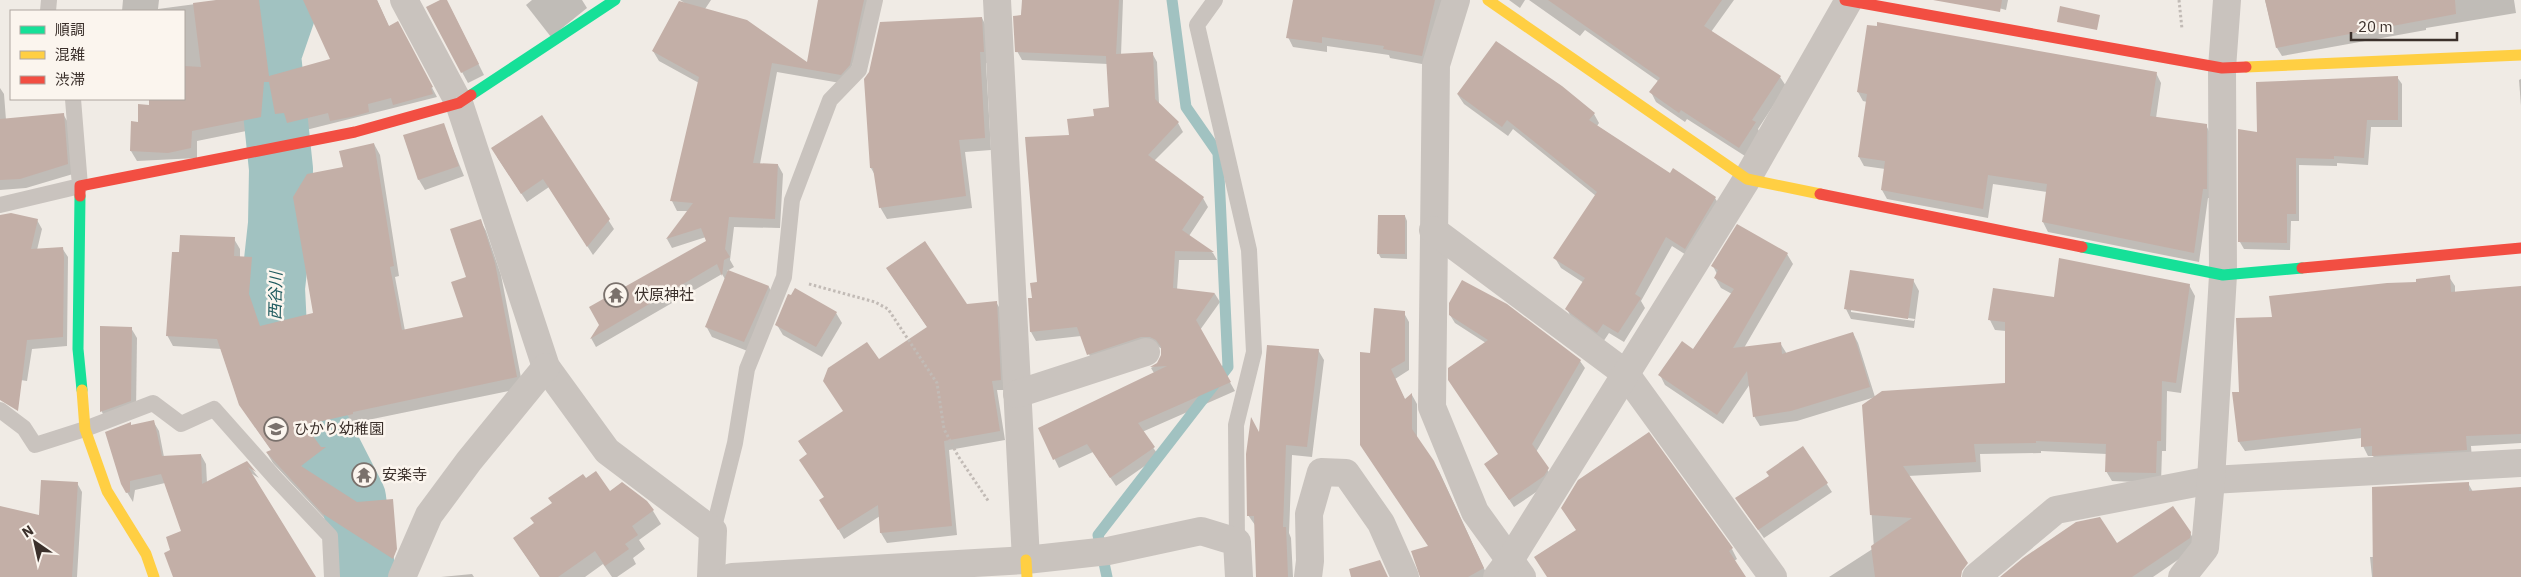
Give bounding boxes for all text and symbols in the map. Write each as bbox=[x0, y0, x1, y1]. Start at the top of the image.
legend bbox=[10, 10, 185, 100]
scale bar bbox=[2351, 10, 2457, 42]
text: 20 m bbox=[2358, 17, 2393, 36]
text: 順調 bbox=[55, 20, 85, 39]
text: 混雑 bbox=[55, 45, 85, 64]
text: 渋滞 bbox=[55, 70, 85, 89]
water label: 西谷川 bbox=[265, 270, 285, 320]
temple icon: 伏原神社 bbox=[603, 282, 629, 308]
place label: 伏原神社 bbox=[634, 285, 694, 304]
school or university icon: ひかり幼稚園 bbox=[263, 416, 289, 442]
place label: ひかり幼稚園 bbox=[294, 419, 384, 438]
temple icon: 安楽寺 bbox=[351, 462, 377, 488]
place label: 安楽寺 bbox=[382, 465, 427, 484]
north arrow bbox=[10, 517, 60, 567]
text: N bbox=[18, 521, 37, 542]

